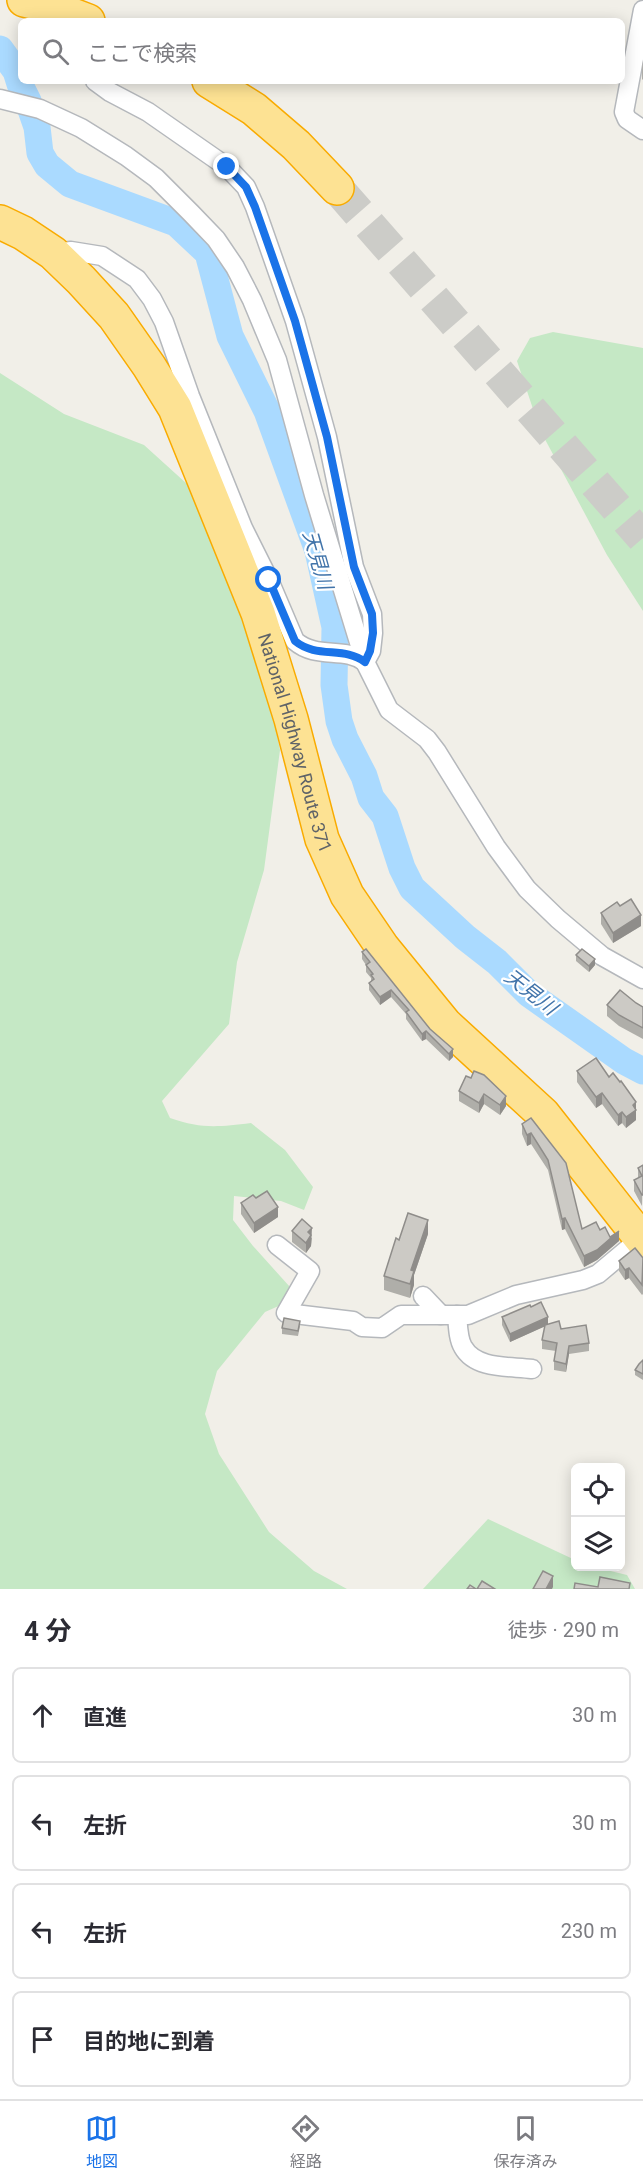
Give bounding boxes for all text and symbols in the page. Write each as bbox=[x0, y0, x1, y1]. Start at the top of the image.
search box bbox=[18, 18, 625, 84]
icon: search bbox=[39, 35, 72, 68]
text: ここで検索 bbox=[87, 41, 197, 66]
route end bbox=[213, 153, 239, 179]
water label: 天見川 bbox=[298, 528, 338, 594]
route start bbox=[255, 566, 281, 592]
street label: National Highway Route 371 bbox=[254, 631, 337, 856]
water label: 天見川 bbox=[500, 964, 564, 1021]
map controls bbox=[571, 1463, 625, 1571]
button: locate bbox=[571, 1463, 625, 1517]
button: layers bbox=[571, 1517, 625, 1571]
text: 4 分 bbox=[24, 1616, 71, 1646]
text: 徒歩 · 290 m bbox=[508, 1618, 619, 1642]
icon: ahead bbox=[26, 1699, 59, 1732]
text: 30 m bbox=[572, 1703, 617, 1727]
text: 直進 bbox=[83, 1705, 127, 1730]
icon: left bbox=[26, 1807, 59, 1840]
text: 30 m bbox=[572, 1811, 617, 1835]
text: 左折 bbox=[83, 1813, 127, 1838]
icon: left bbox=[26, 1915, 59, 1948]
text: 230 m bbox=[561, 1919, 617, 1943]
text: 左折 bbox=[83, 1921, 127, 1946]
icon: arrive bbox=[26, 2023, 59, 2056]
text: 目的地に到着 bbox=[83, 2029, 215, 2054]
tab: 地図 bbox=[85, 2112, 118, 2172]
tab: 経路 bbox=[289, 2112, 322, 2172]
tab: 保存済み bbox=[493, 2112, 557, 2172]

